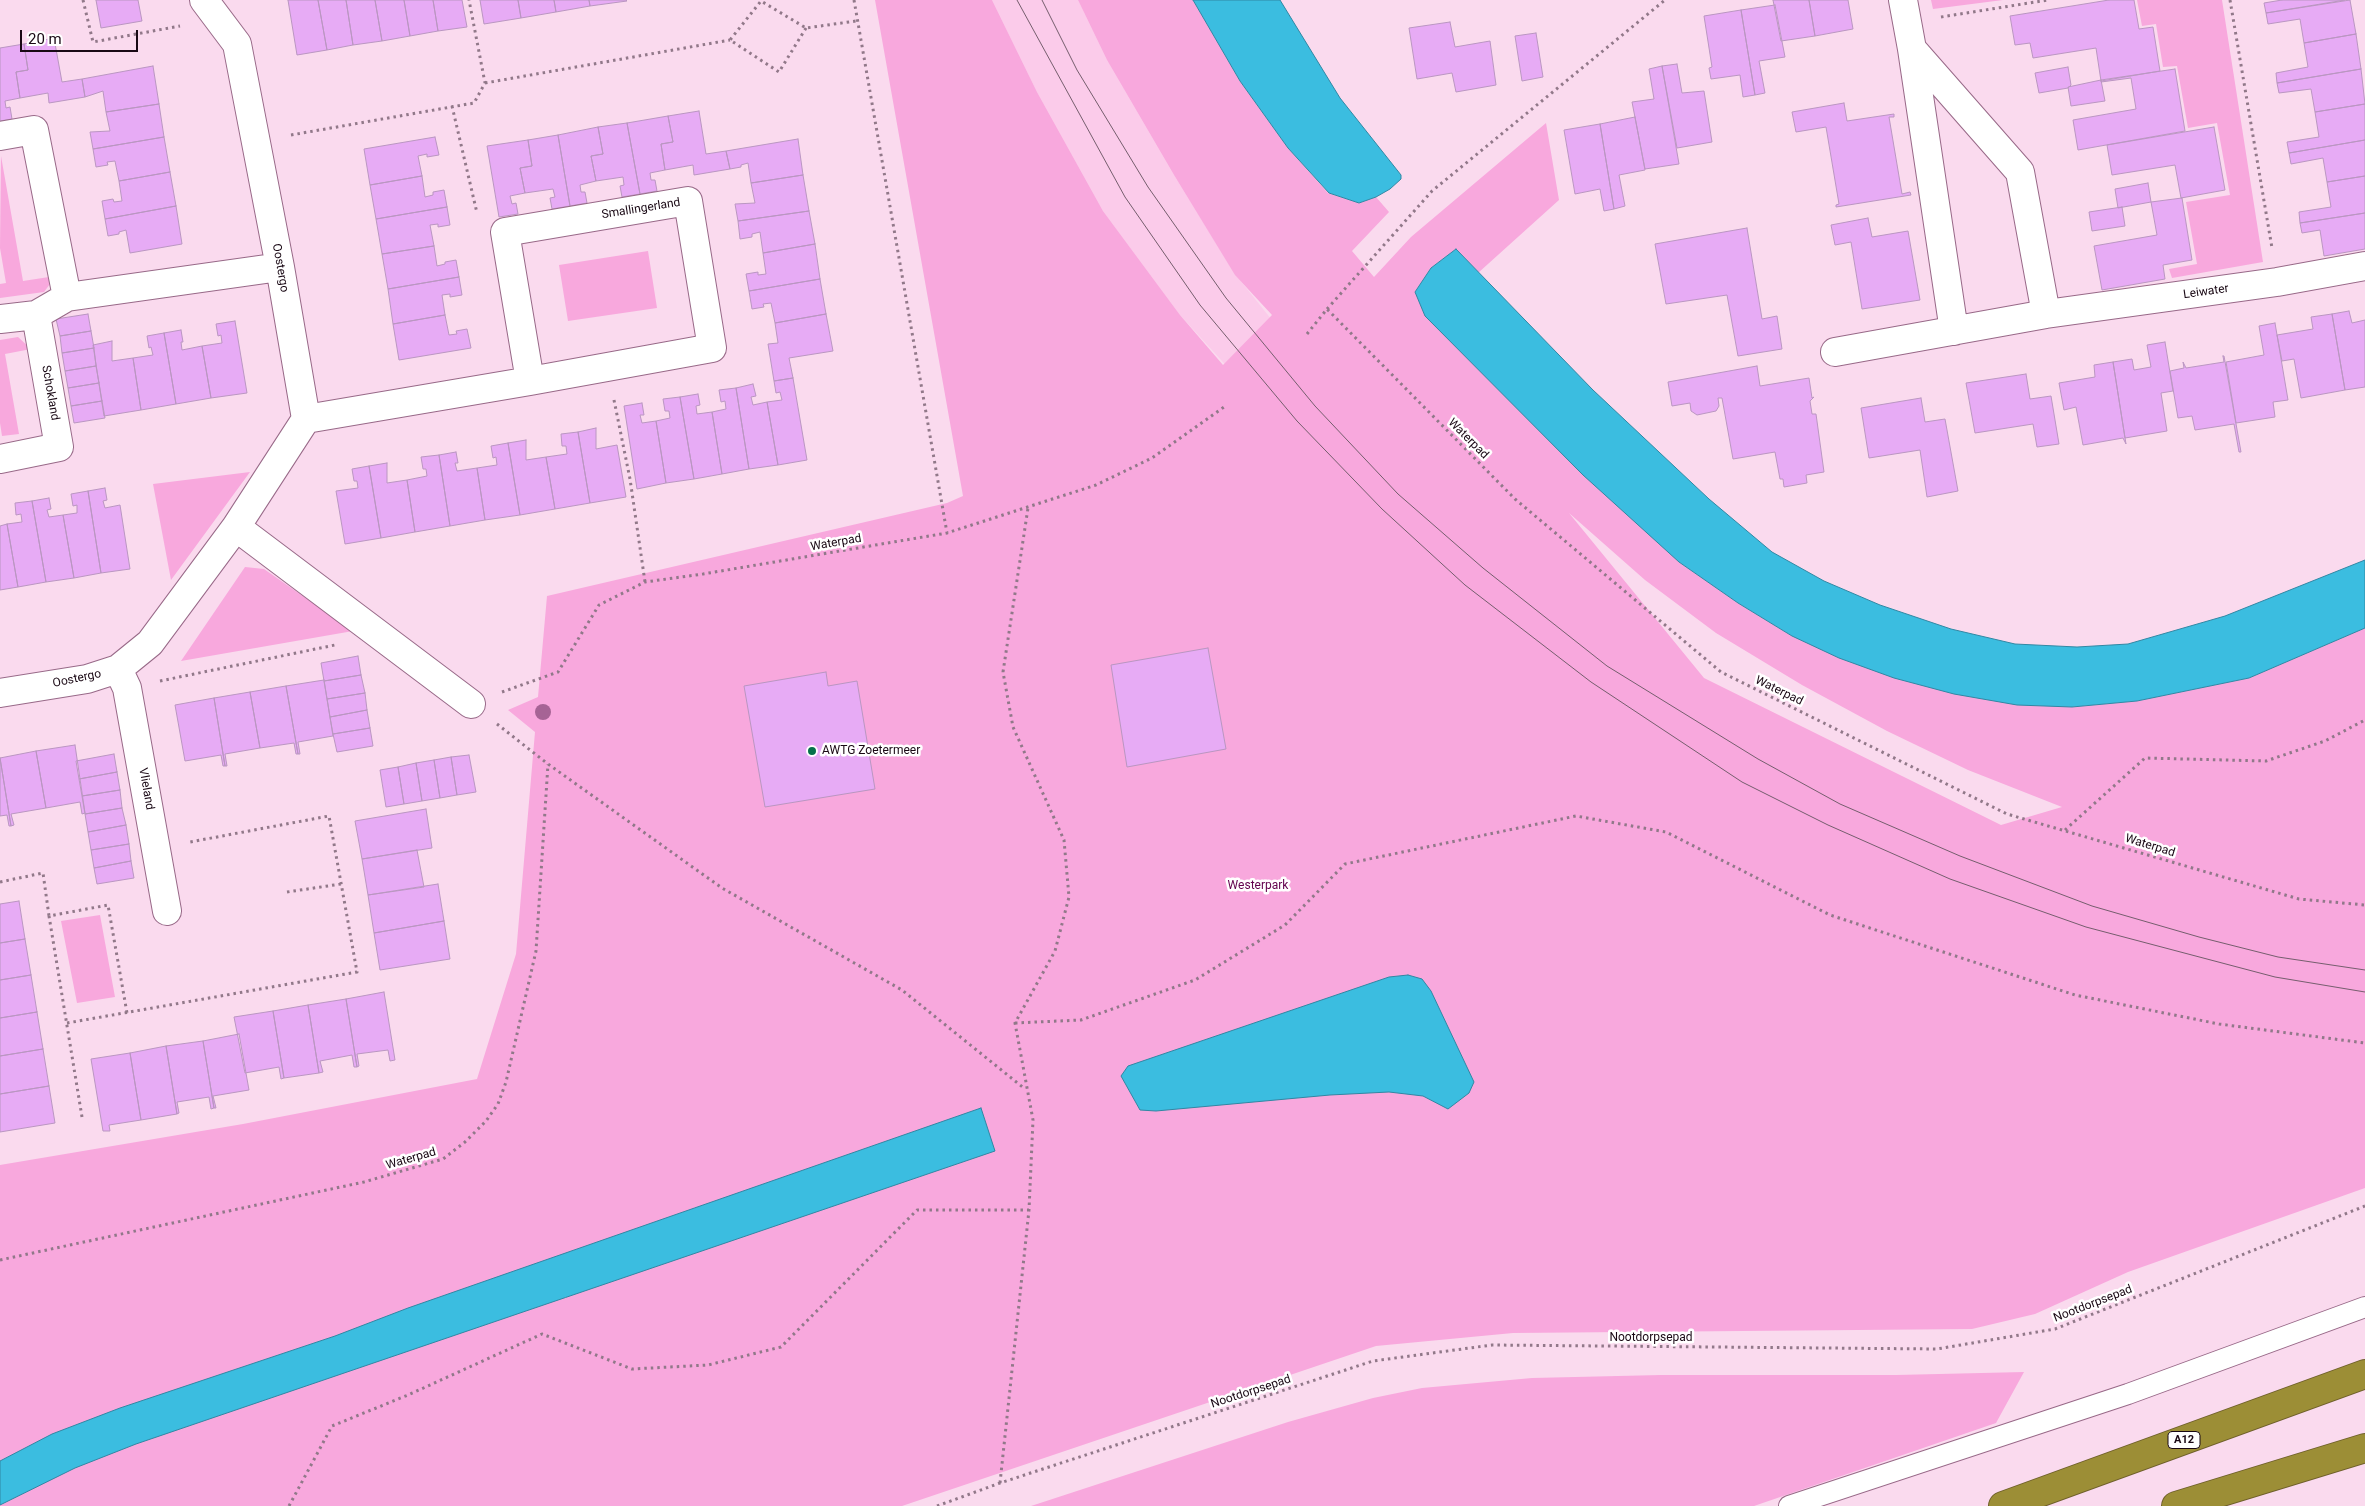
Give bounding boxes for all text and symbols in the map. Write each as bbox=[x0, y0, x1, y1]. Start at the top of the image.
scale bar bbox=[22, 20, 140, 52]
text: 20 m bbox=[28, 30, 62, 48]
street label: Smallingerland bbox=[601, 196, 681, 222]
street label: Oostergo bbox=[269, 243, 291, 293]
street label: Leiwater bbox=[2182, 282, 2230, 302]
street label: Schokland bbox=[38, 364, 62, 422]
street label: Waterpad bbox=[1445, 416, 1491, 462]
street label: Waterpad bbox=[809, 531, 863, 555]
street label: Oostergo bbox=[51, 667, 103, 691]
street label: Waterpad bbox=[1753, 673, 1805, 709]
place label: AWTG Zoetermeer bbox=[822, 744, 920, 758]
marker: AWTG Zoetermeer bbox=[806, 745, 818, 757]
street label: Vlieland bbox=[135, 767, 157, 811]
street label: Waterpad bbox=[2123, 832, 2177, 860]
park label: Westerpark bbox=[1228, 879, 1288, 893]
street label: Waterpad bbox=[384, 1145, 438, 1173]
street label: Nootdorpsepad bbox=[2052, 1282, 2134, 1326]
street label: Nootdorpsepad bbox=[1609, 1331, 1693, 1345]
street label: Nootdorpsepad bbox=[1209, 1372, 1293, 1412]
road number: A12 bbox=[2168, 1432, 2200, 1448]

